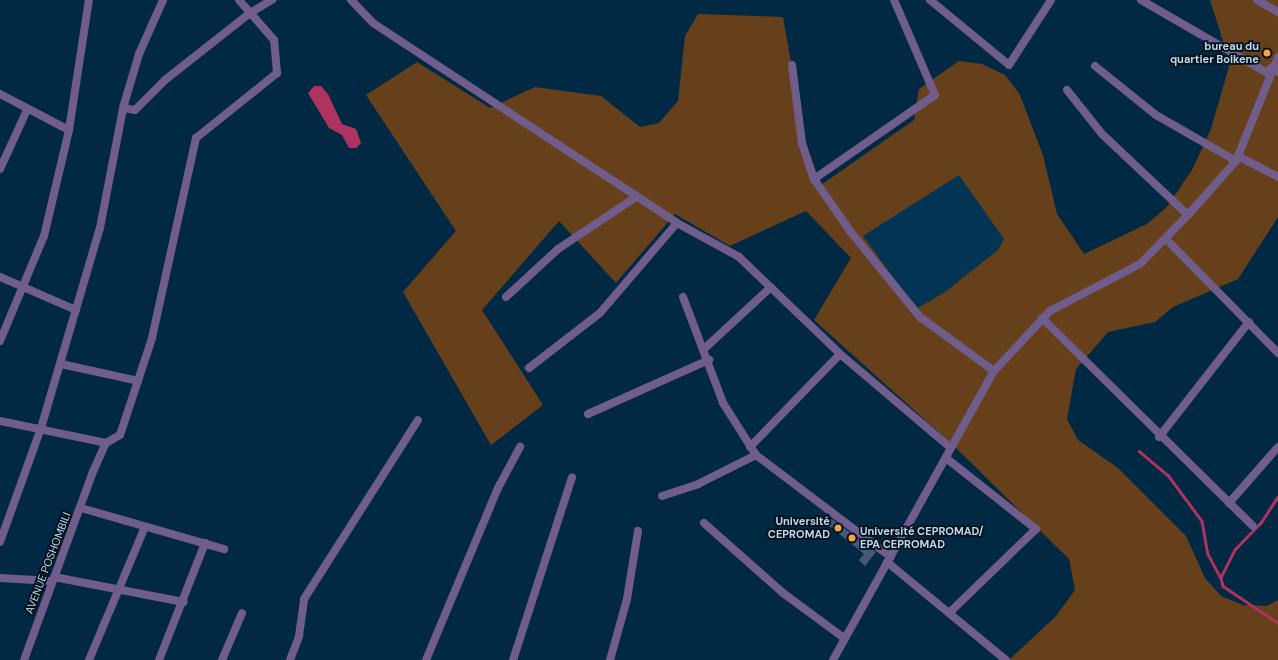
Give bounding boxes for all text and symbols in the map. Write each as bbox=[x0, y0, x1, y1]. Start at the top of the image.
place label: bureau du quartier Boikene bbox=[1170, 40, 1259, 66]
marker: bureau du quartier Boikene bbox=[1262, 48, 1272, 58]
street label: AVENUE POSHOMBILI bbox=[23, 510, 73, 616]
place label: Université CEPROMAD bbox=[768, 515, 830, 541]
marker: Université CEPROMAD bbox=[833, 523, 843, 533]
place label: Université CEPROMAD/ EPA CEPROMAD bbox=[860, 525, 983, 551]
marker: Université CEPROMAD/ EPA CEPROMAD bbox=[847, 533, 857, 543]

